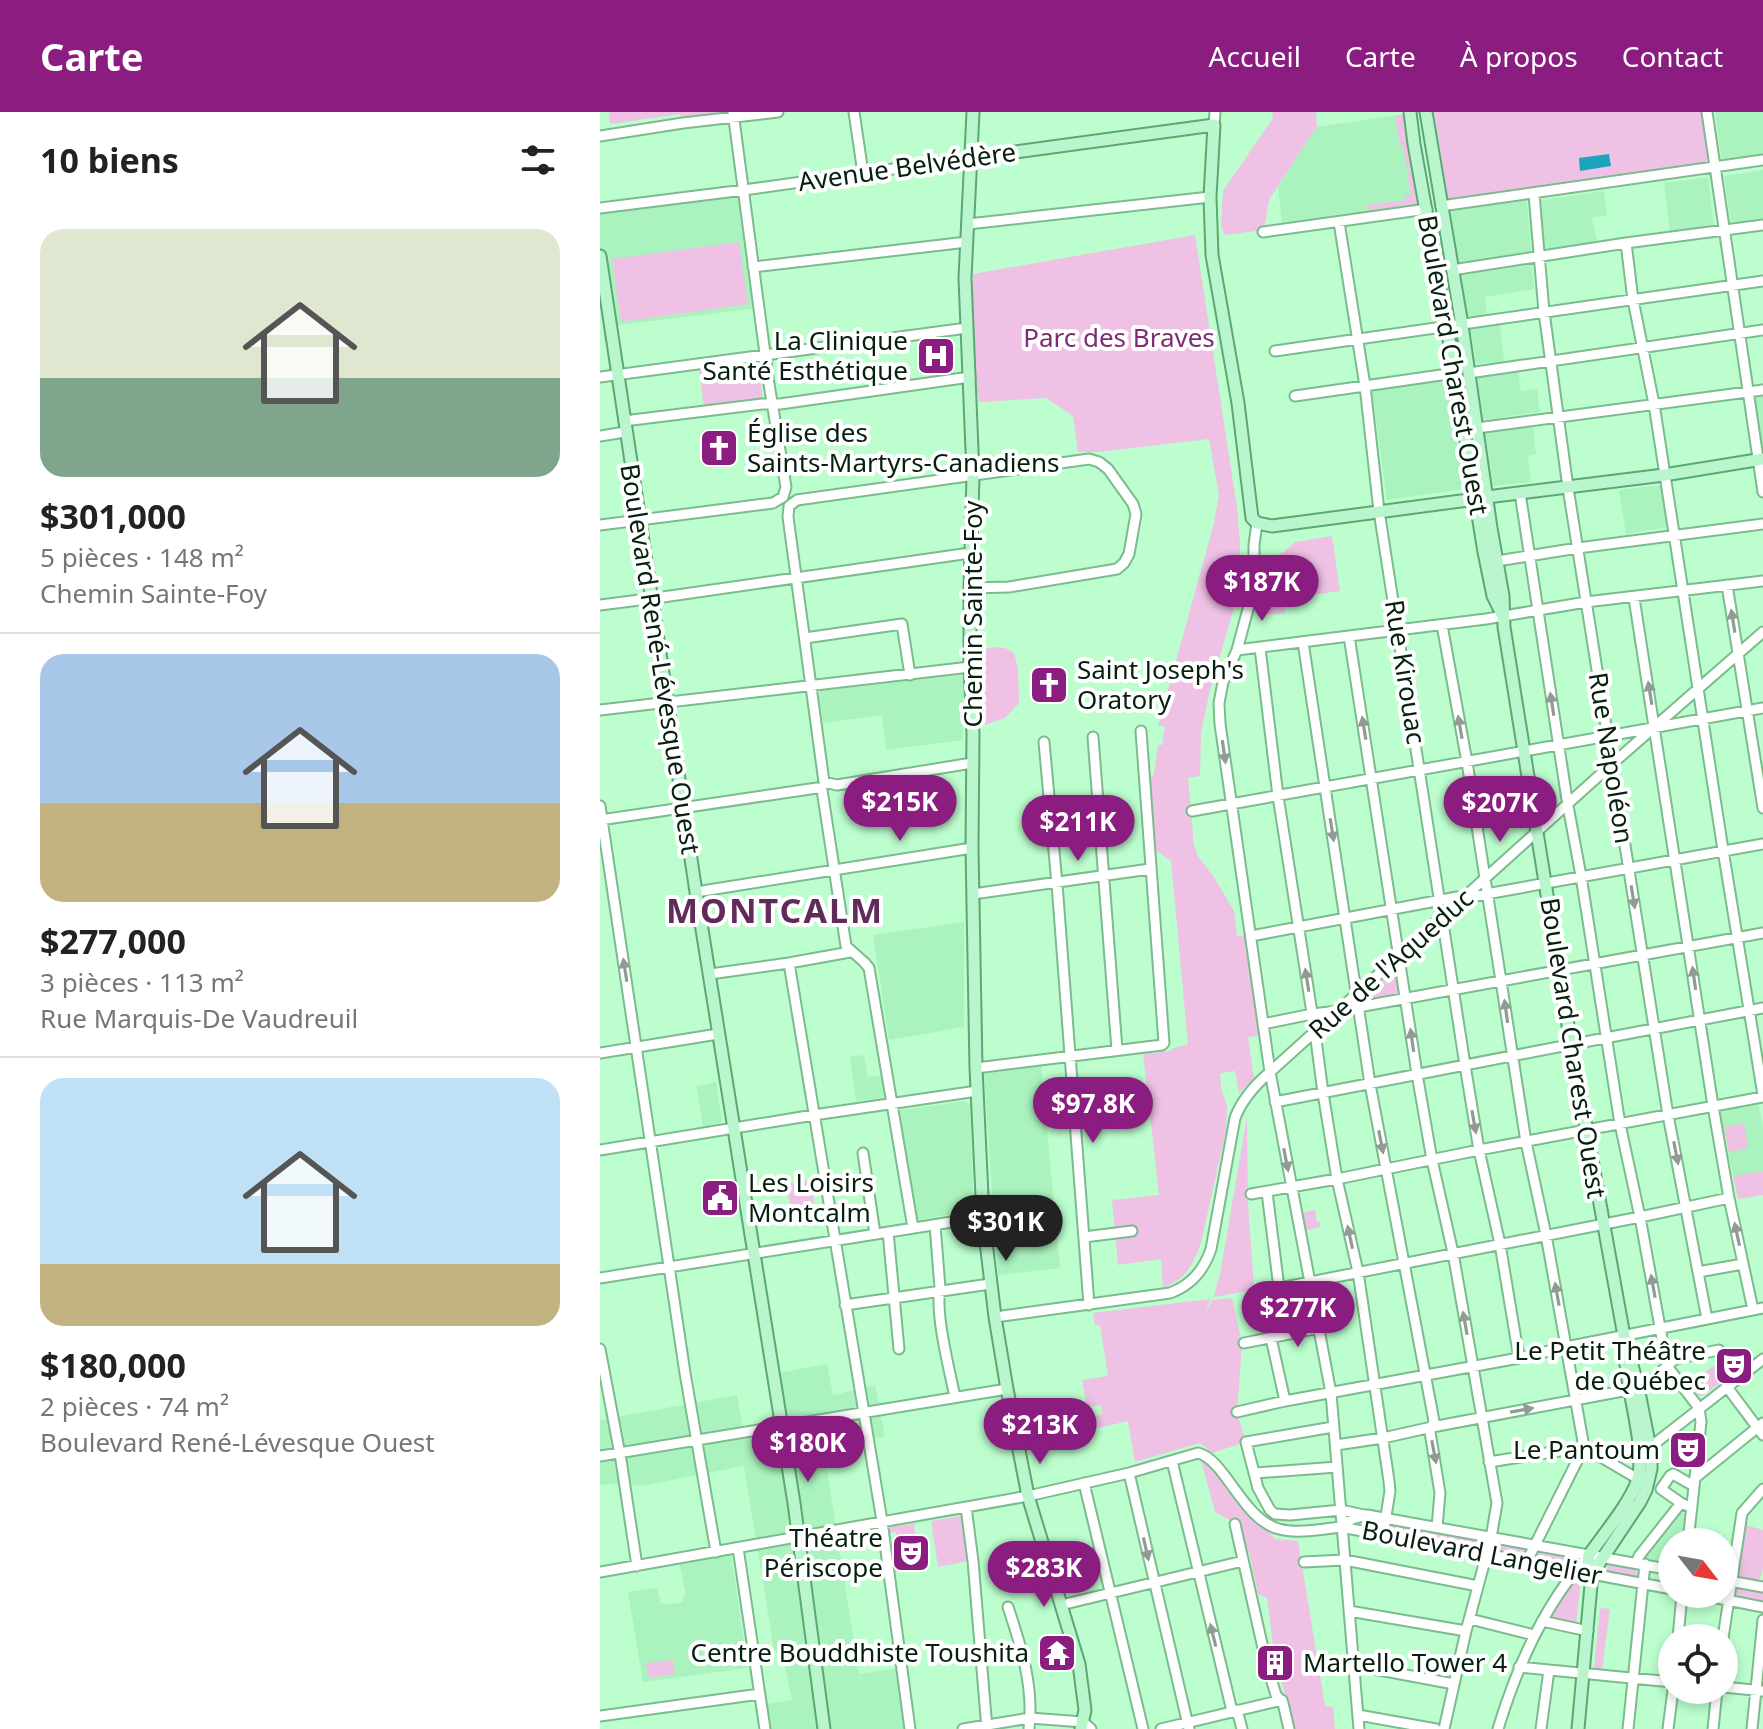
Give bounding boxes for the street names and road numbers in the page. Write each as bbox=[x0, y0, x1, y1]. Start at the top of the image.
street label: Avenue Belvédère bbox=[796, 133, 1018, 199]
street label: Boulevard Charest Ouest bbox=[1410, 212, 1498, 518]
street label: Boulevard René-Lévesque Ouest bbox=[612, 461, 710, 857]
street label: Chemin Sainte-Foy bbox=[954, 500, 990, 728]
street label: Rue Kirouac bbox=[1377, 597, 1435, 747]
street label: Rue Napoléon bbox=[1581, 670, 1643, 846]
street label: Rue de l'Aqueduc bbox=[1300, 880, 1480, 1047]
street label: Boulevard Charest Ouest bbox=[1532, 895, 1616, 1201]
street label: Boulevard Langelier bbox=[1359, 1511, 1606, 1593]

